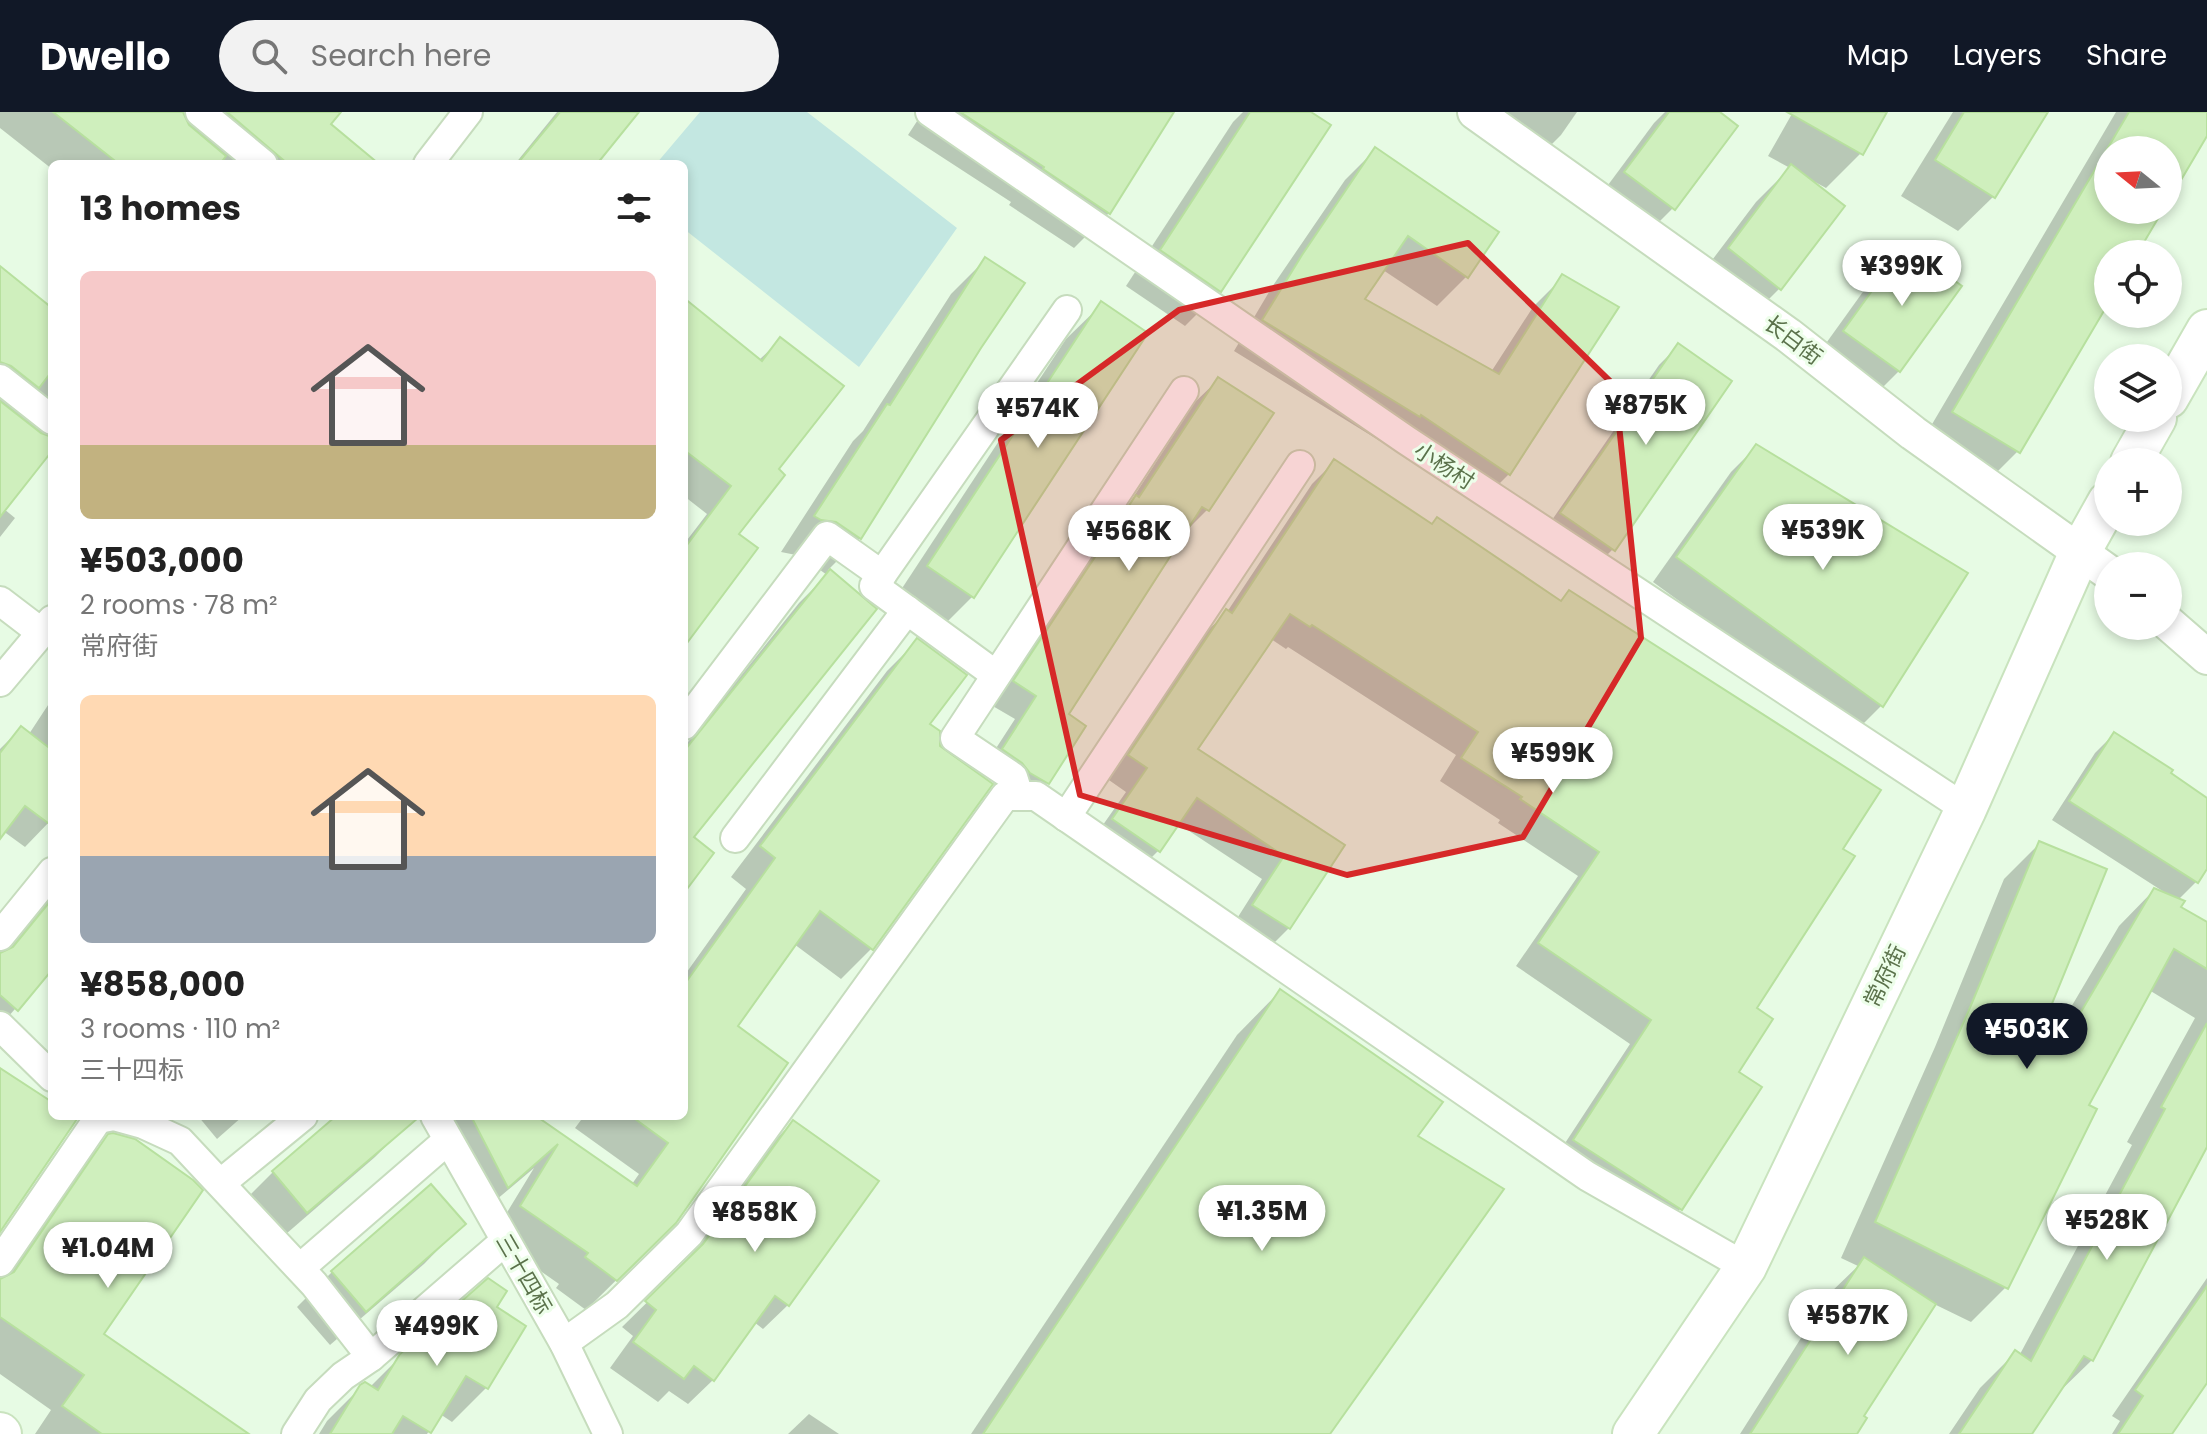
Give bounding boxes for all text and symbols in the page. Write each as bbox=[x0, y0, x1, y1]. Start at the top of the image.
search box bbox=[219, 20, 779, 92]
text: Dwello bbox=[40, 30, 171, 83]
icon: search bbox=[247, 34, 291, 78]
text: Search here bbox=[311, 34, 491, 77]
text: Map bbox=[1847, 36, 1909, 75]
text: Layers bbox=[1953, 36, 2042, 75]
text: Share bbox=[2086, 36, 2167, 75]
north arrow bbox=[2094, 136, 2182, 224]
map controls bbox=[2094, 136, 2182, 640]
text: 13 homes bbox=[80, 184, 241, 232]
icon: filters bbox=[612, 186, 656, 230]
pin: ¥399K bbox=[1846, 240, 1958, 308]
button: locate bbox=[2094, 240, 2182, 328]
text: ¥399K bbox=[1860, 248, 1944, 284]
street label: 长白街 bbox=[1757, 308, 1829, 372]
icon: home bbox=[296, 323, 440, 467]
button: layers bbox=[2094, 344, 2182, 432]
pin: ¥875K bbox=[1590, 379, 1702, 447]
pin: ¥574K bbox=[982, 382, 1094, 450]
text: ¥875K bbox=[1604, 387, 1688, 423]
text: ¥574K bbox=[996, 390, 1080, 426]
street label: 小杨村 bbox=[1408, 435, 1480, 497]
button: + bbox=[2094, 448, 2182, 536]
pin: ¥539K bbox=[1767, 504, 1879, 572]
pin: ¥568K bbox=[1073, 505, 1185, 573]
text: ¥539K bbox=[1781, 512, 1865, 548]
text: ¥568K bbox=[1086, 513, 1172, 549]
text: ¥503,000 bbox=[80, 536, 244, 584]
button: − bbox=[2094, 552, 2182, 640]
text: 2 rooms · 78 m² bbox=[80, 587, 278, 623]
text: 常府街 bbox=[80, 628, 158, 664]
pin: ¥599K bbox=[1497, 727, 1609, 795]
text: ¥599K bbox=[1511, 735, 1595, 771]
icon: home bbox=[296, 747, 440, 891]
street label: 常府街 bbox=[1857, 940, 1913, 1012]
text: ¥858,000 bbox=[80, 960, 245, 1008]
pin: ¥503K bbox=[1971, 1003, 2083, 1071]
text: 3 rooms · 110 m² bbox=[80, 1011, 280, 1047]
text: ¥503K bbox=[1984, 1011, 2070, 1047]
text: 三十四标 bbox=[80, 1052, 184, 1088]
pin: ¥1.35M bbox=[1197, 1185, 1327, 1253]
pin: ¥858K bbox=[699, 1186, 811, 1254]
text: ¥1.35M bbox=[1216, 1193, 1308, 1229]
text: ¥858K bbox=[712, 1194, 798, 1230]
pin: ¥528K bbox=[2051, 1194, 2163, 1262]
text: ¥528K bbox=[2065, 1202, 2149, 1238]
pin: ¥1.04M bbox=[43, 1222, 173, 1290]
street label: 三十四标 bbox=[489, 1228, 559, 1320]
text: ¥1.04M bbox=[62, 1230, 154, 1266]
pin: ¥587K bbox=[1792, 1289, 1904, 1357]
text: ¥587K bbox=[1806, 1297, 1890, 1333]
pin: ¥499K bbox=[381, 1300, 493, 1368]
text: ¥499K bbox=[394, 1308, 480, 1344]

